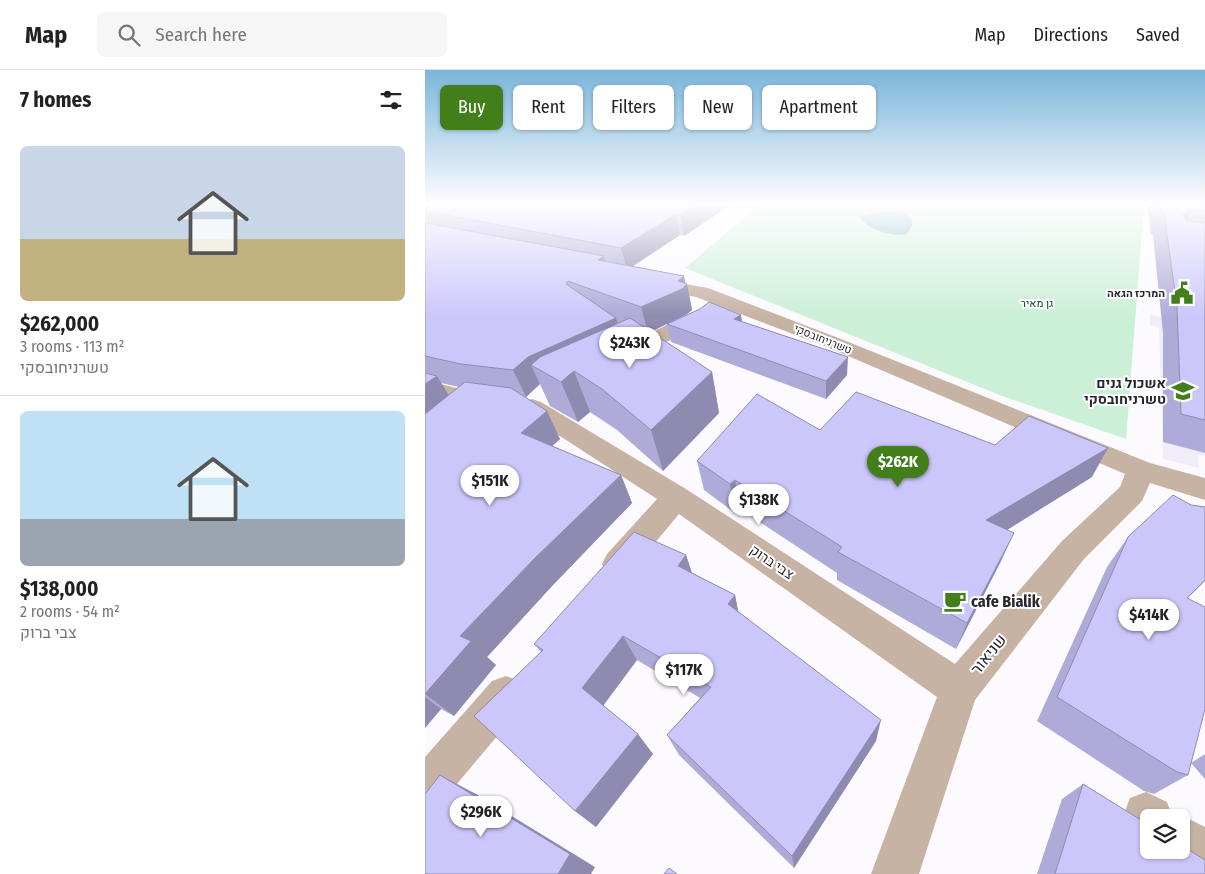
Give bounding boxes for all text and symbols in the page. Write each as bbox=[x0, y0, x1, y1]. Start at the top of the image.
search box bbox=[97, 12, 447, 57]
text: Map bbox=[25, 21, 67, 49]
icon: search bbox=[115, 21, 143, 49]
text: Search here bbox=[155, 23, 247, 46]
text: Map bbox=[974, 24, 1006, 46]
text: Directions bbox=[1034, 24, 1108, 46]
text: Saved bbox=[1136, 24, 1180, 46]
chip: Buy bbox=[440, 85, 503, 130]
chip: Rent bbox=[513, 85, 583, 130]
chip: Filters bbox=[593, 85, 674, 130]
chip: New bbox=[684, 85, 752, 130]
chip: Apartment bbox=[762, 85, 876, 130]
icon: filters bbox=[377, 86, 405, 114]
text: 7 homes bbox=[20, 87, 91, 113]
icon: home bbox=[168, 178, 258, 268]
public building icon: המרכז הגאה bbox=[1169, 280, 1195, 306]
place label: המרכז הגאה bbox=[1107, 287, 1165, 300]
park label: גן מאיר bbox=[1021, 297, 1053, 310]
text: $262,000 bbox=[20, 311, 99, 337]
street label: טשרניחובסקי bbox=[792, 322, 854, 357]
pin: $243K bbox=[595, 326, 665, 369]
text: $243K bbox=[610, 333, 650, 352]
text: 3 rooms · 113 m² bbox=[20, 337, 124, 356]
text: טשרניחובסקי bbox=[20, 358, 109, 377]
place label: אשכול גנים טשרניחובסקי bbox=[1084, 375, 1166, 408]
school or university icon: אשכול גנים טשרניחובסקי bbox=[1170, 378, 1196, 404]
icon: home bbox=[168, 444, 258, 534]
pin: $262K bbox=[863, 446, 933, 488]
text: $262K bbox=[878, 452, 918, 471]
pin: $151K bbox=[455, 464, 525, 507]
text: $151K bbox=[471, 471, 509, 490]
pin: $138K bbox=[724, 484, 794, 526]
text: $138K bbox=[739, 490, 779, 509]
street label: צבי ברוק bbox=[746, 541, 797, 584]
text: $138,000 bbox=[20, 576, 98, 602]
cafe icon: cafe Bialik bbox=[942, 588, 968, 614]
place label: cafe Bialik bbox=[971, 592, 1041, 611]
pin: $414K bbox=[1114, 598, 1184, 641]
text: 2 rooms · 54 m² bbox=[20, 602, 120, 621]
text: $414K bbox=[1129, 605, 1169, 624]
text: צבי ברוק bbox=[20, 623, 77, 642]
street label: שניאור bbox=[966, 630, 1010, 678]
pin: $117K bbox=[649, 654, 719, 696]
text: $117K bbox=[666, 660, 702, 679]
pin: $296K bbox=[446, 796, 516, 838]
text: $296K bbox=[460, 802, 502, 821]
map controls bbox=[1140, 809, 1190, 859]
button: layers bbox=[1140, 809, 1190, 859]

